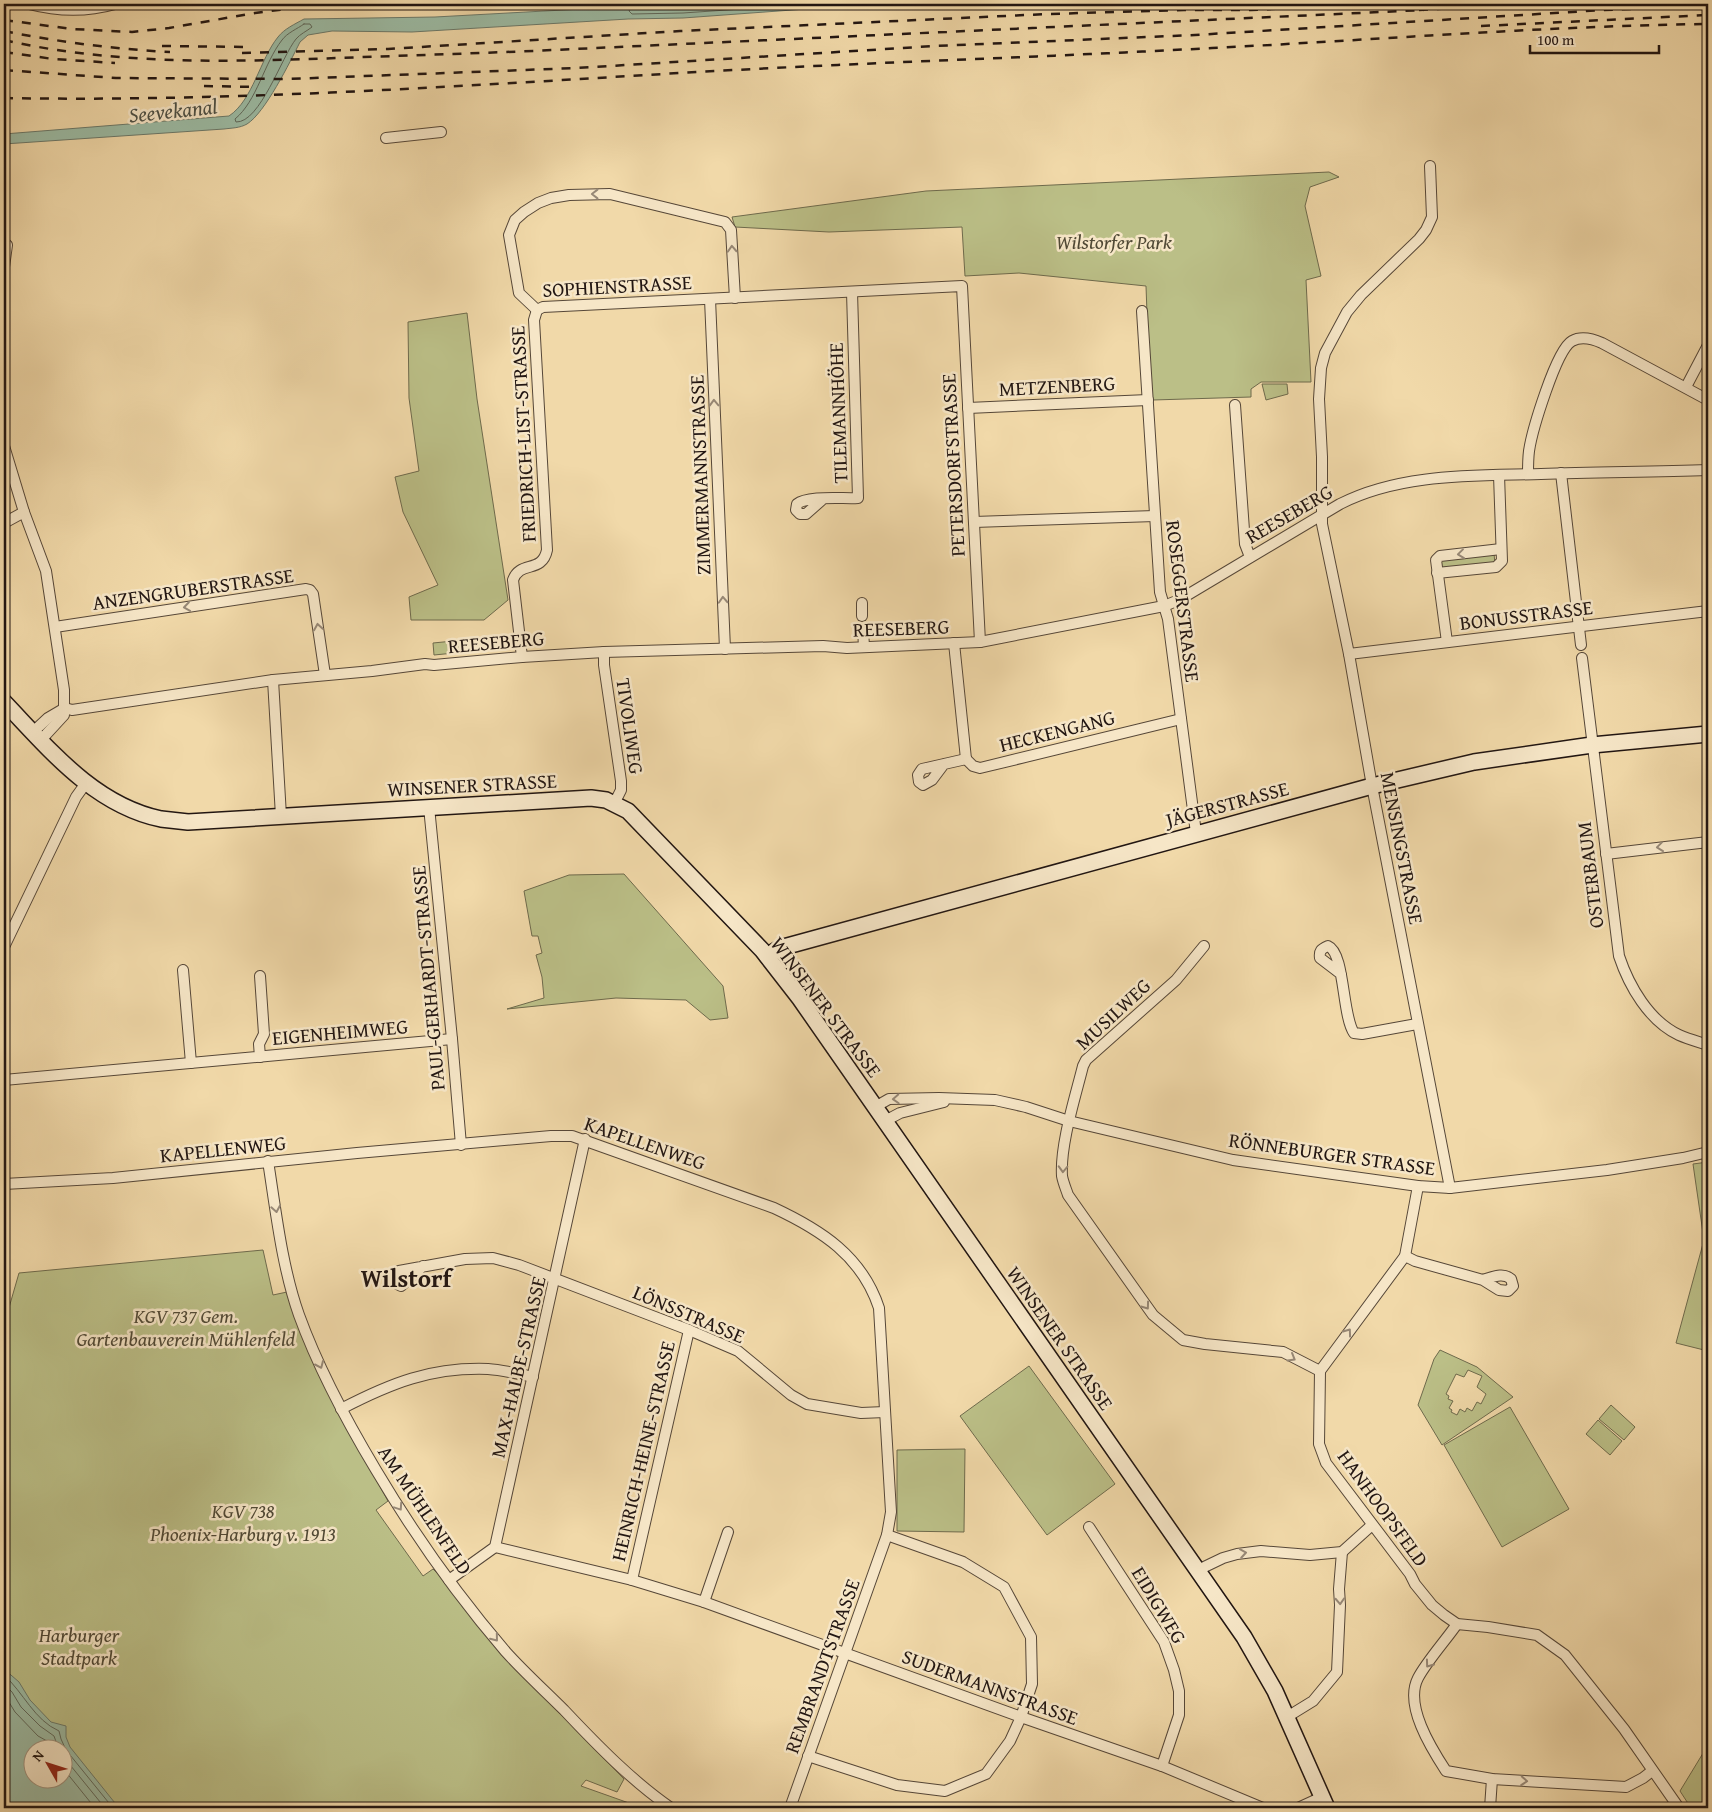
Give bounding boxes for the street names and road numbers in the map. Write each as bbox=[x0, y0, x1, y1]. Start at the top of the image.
street label: SOPHIENSTRASSE bbox=[542, 267, 692, 304]
street label: FRIEDRICH-LIST-STRASSE bbox=[502, 325, 543, 543]
street label: TILEMANNHÖHE bbox=[821, 342, 854, 484]
street label: METZENBERG bbox=[998, 368, 1116, 403]
street label: PETERSDORFSTRASSE bbox=[933, 373, 972, 557]
street label: ZIMMERMANNSTRASSE bbox=[682, 375, 717, 576]
street label: REESEBERG bbox=[1240, 477, 1338, 550]
street label: ROSEGGERSTRASSE bbox=[1159, 518, 1208, 684]
street label: ANZENGRUBERSTRASSE bbox=[91, 560, 295, 617]
street label: BONUSSTRASSE bbox=[1458, 592, 1594, 637]
street label: REESEBERG bbox=[852, 611, 950, 644]
street label: REESEBERG bbox=[447, 623, 545, 660]
street label: TIVOLIWEG bbox=[609, 676, 652, 776]
street label: HECKENGANG bbox=[996, 702, 1118, 759]
street label: WINSENER STRASSE bbox=[387, 766, 557, 803]
street label: MENSINGSTRASSE bbox=[1374, 769, 1431, 927]
street label: JÄGERSTRASSE bbox=[1159, 773, 1292, 835]
street label: OSTERBAUM bbox=[1569, 820, 1610, 930]
street label: PAUL-GERHARDT-STRASSE bbox=[403, 864, 452, 1092]
street label: WINSENER STRASSE bbox=[764, 930, 889, 1083]
street label: MUSILWEG bbox=[1069, 971, 1157, 1056]
street label: EIGENHEIMWEG bbox=[271, 1011, 409, 1052]
street label: KAPELLENWEG bbox=[581, 1108, 710, 1177]
street label: RÖNNEBURGER STRASSE bbox=[1227, 1125, 1437, 1182]
street label: KAPELLENWEG bbox=[159, 1127, 288, 1170]
street label: WINSENER STRASSE bbox=[1000, 1260, 1121, 1415]
street label: MAX-HALBE-STRASSE bbox=[483, 1273, 553, 1461]
street label: LÖNSSTRASSE bbox=[629, 1277, 750, 1350]
street label: HEINRICH-HEINE-STRASSE bbox=[603, 1338, 682, 1564]
street label: AM MÜHLENFELD bbox=[371, 1439, 480, 1580]
street label: HANHOOPSFELD bbox=[1331, 1443, 1436, 1572]
street label: EIDIGWEG bbox=[1125, 1561, 1194, 1649]
street label: REMBRANDTSTRASSE bbox=[776, 1575, 867, 1757]
street label: SUDERMANNSTRASSE bbox=[898, 1641, 1082, 1732]

